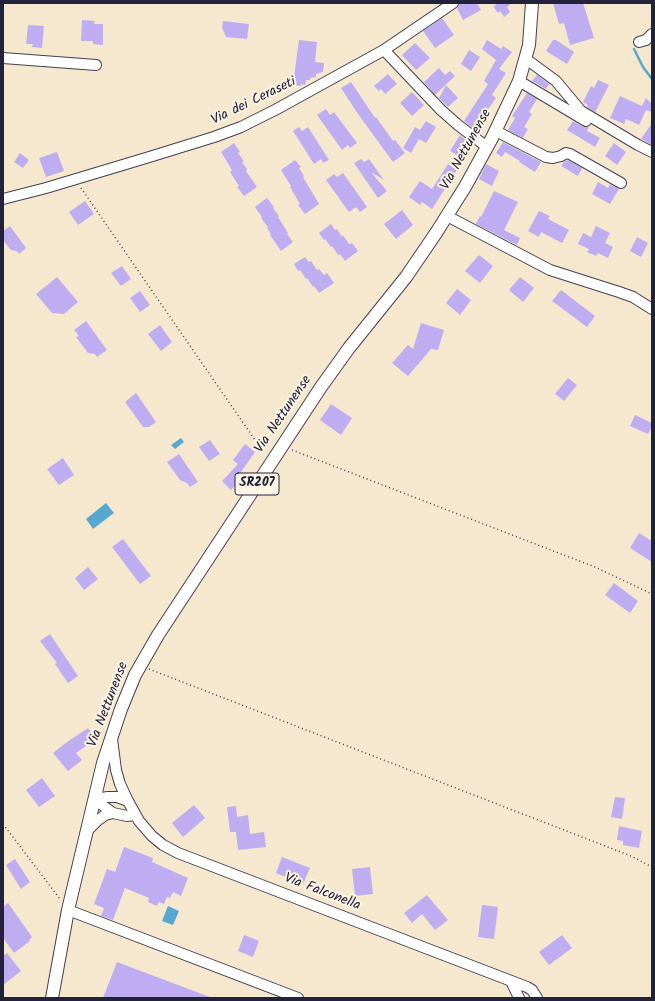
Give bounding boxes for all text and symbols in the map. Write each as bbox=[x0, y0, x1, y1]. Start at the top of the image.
street label: Via dei Ceraseti bbox=[209, 74, 299, 130]
street label: Via Nettunense bbox=[438, 107, 496, 193]
street label: Via Nettunense bbox=[252, 373, 316, 457]
road number: SR207 bbox=[235, 473, 279, 495]
street label: Via Nettunense bbox=[85, 660, 133, 750]
street label: Via Falconella bbox=[282, 871, 362, 915]

